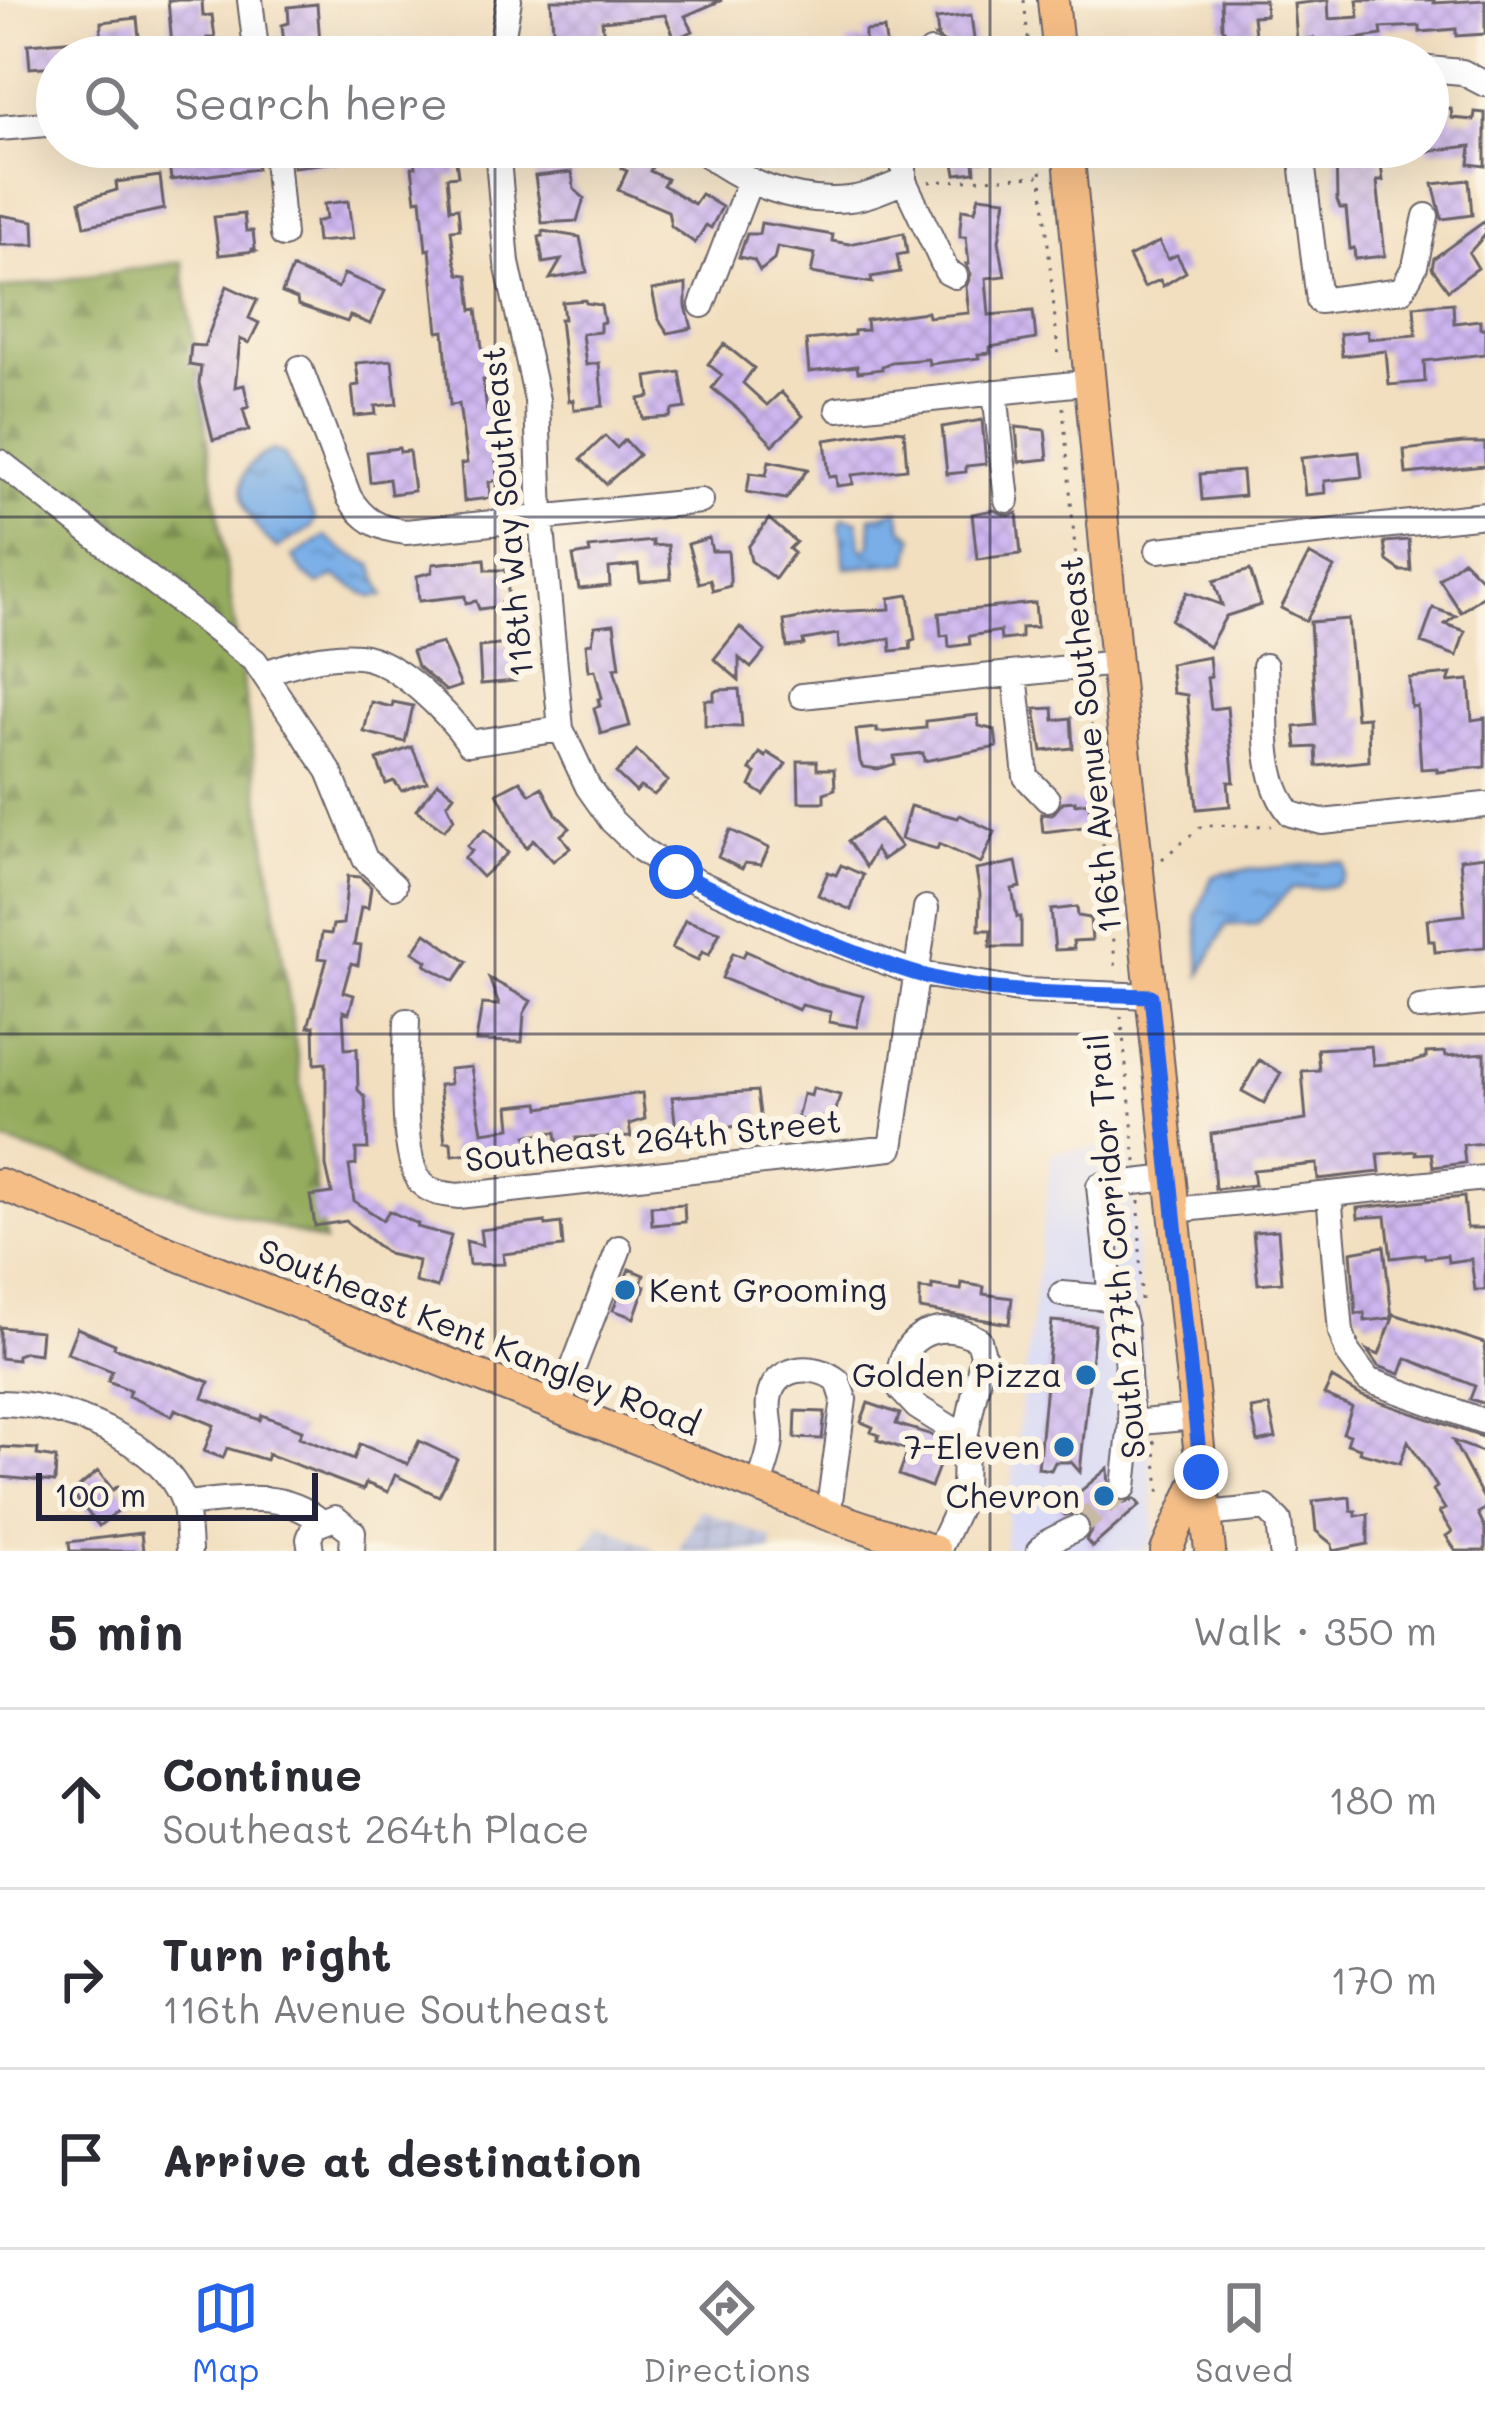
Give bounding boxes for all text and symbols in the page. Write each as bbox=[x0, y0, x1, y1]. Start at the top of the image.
search box bbox=[36, 36, 1449, 168]
icon: search bbox=[78, 69, 144, 135]
text: Search here bbox=[174, 73, 448, 131]
street label: 118th Way Southeast bbox=[470, 345, 542, 679]
street label: 116th Avenue Southeast bbox=[1047, 555, 1130, 936]
route start bbox=[649, 845, 703, 899]
street label: South 277th Corridor Trail bbox=[1074, 1032, 1154, 1460]
street label: Southeast 264th Street bbox=[463, 1097, 843, 1180]
street label: Southeast Kent Kangley Road bbox=[252, 1227, 706, 1445]
place label: Kent Grooming bbox=[649, 1267, 887, 1310]
marker: Kent Grooming bbox=[612, 1277, 638, 1303]
place label: Golden Pizza bbox=[852, 1352, 1062, 1395]
marker: Golden Pizza bbox=[1073, 1362, 1099, 1388]
place label: 7-Eleven bbox=[904, 1424, 1040, 1467]
marker: 7-Eleven bbox=[1051, 1434, 1077, 1460]
route end bbox=[1174, 1445, 1228, 1499]
scale bar bbox=[36, 1467, 318, 1520]
text: 100 m bbox=[54, 1472, 146, 1515]
place label: Chevron bbox=[946, 1473, 1080, 1516]
marker: Chevron bbox=[1091, 1483, 1117, 1509]
text: 5 min bbox=[48, 1596, 183, 1663]
text: Walk · 350 m bbox=[1193, 1604, 1437, 1655]
text: Continue bbox=[162, 1744, 362, 1802]
icon: ahead bbox=[48, 1766, 114, 1832]
text: 180 m bbox=[1328, 1773, 1437, 1824]
text: Southeast 264th Place bbox=[162, 1802, 589, 1853]
text: Turn right bbox=[162, 1924, 391, 1982]
icon: right bbox=[48, 1946, 114, 2012]
text: 170 m bbox=[1330, 1953, 1437, 2004]
text: 116th Avenue Southeast bbox=[162, 1982, 610, 2033]
icon: arrive bbox=[48, 2126, 114, 2192]
text: Arrive at destination bbox=[162, 2130, 642, 2188]
tab: Map bbox=[192, 2275, 259, 2390]
tab: Directions bbox=[643, 2275, 811, 2390]
tab: Saved bbox=[1195, 2275, 1293, 2390]

